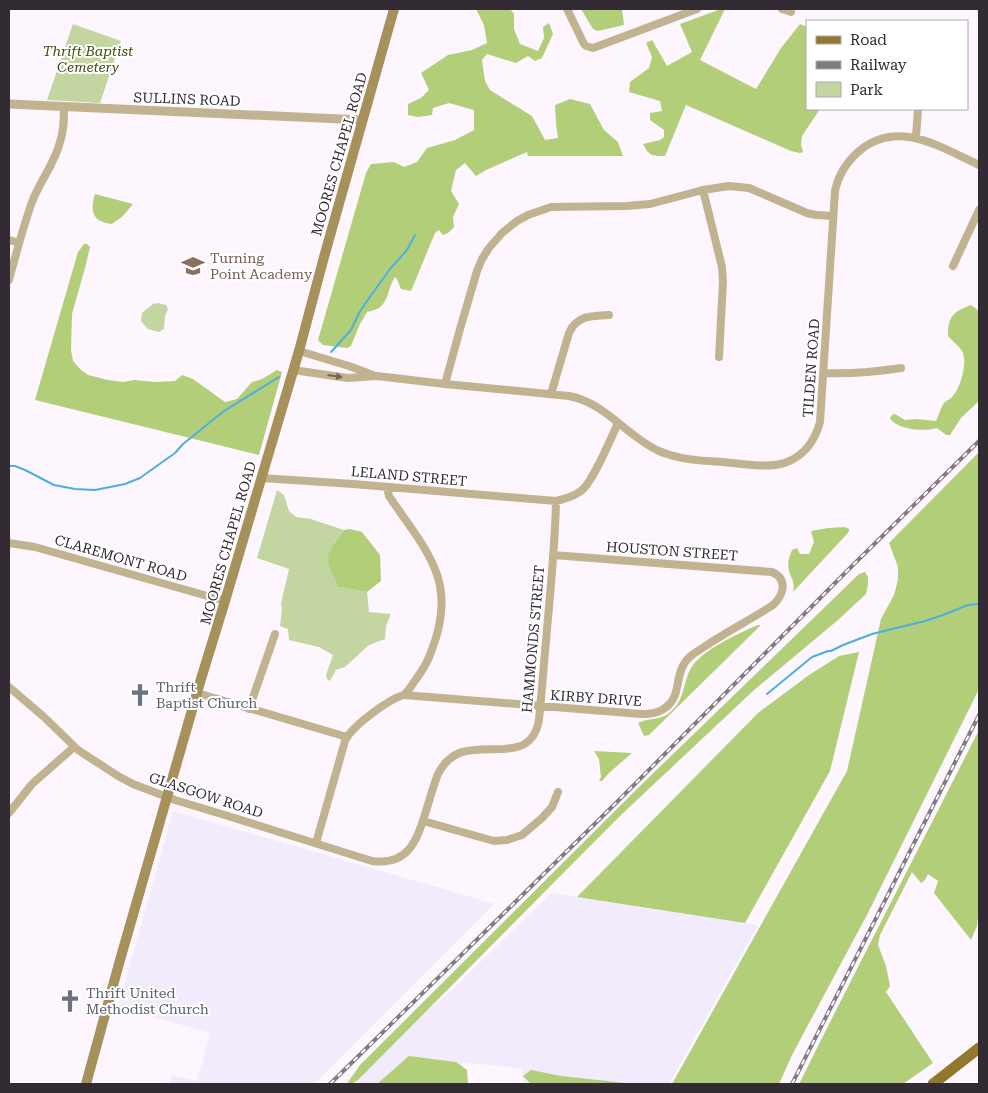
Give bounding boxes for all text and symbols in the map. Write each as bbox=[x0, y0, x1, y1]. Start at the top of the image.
legend bbox=[806, 20, 968, 110]
text: Road bbox=[850, 31, 887, 49]
park label: Thrift Baptist Cemetery bbox=[43, 43, 134, 75]
text: Railway bbox=[850, 56, 907, 74]
street label: MOORES CHAPEL ROAD bbox=[308, 70, 370, 238]
text: Park bbox=[850, 81, 884, 99]
street label: SULLINS ROAD bbox=[133, 89, 241, 109]
place label: Turning Point Academy bbox=[210, 250, 313, 282]
school or university icon: Turning Point Academy bbox=[180, 253, 206, 279]
street label: TILDEN ROAD bbox=[800, 318, 822, 418]
one-way arrow bbox=[327, 372, 343, 380]
street label: MOORES CHAPEL ROAD bbox=[197, 459, 259, 627]
street label: LELAND STREET bbox=[350, 463, 468, 489]
street label: CLAREMONT ROAD bbox=[53, 531, 189, 585]
street label: HOUSTON STREET bbox=[606, 538, 738, 564]
street label: HAMMONDS STREET bbox=[519, 564, 547, 714]
place label: Thrift Baptist Church bbox=[156, 679, 257, 711]
church icon: Thrift Baptist Church bbox=[127, 682, 153, 708]
street label: KIRBY DRIVE bbox=[550, 687, 642, 709]
street label: GLASGOW ROAD bbox=[147, 769, 265, 821]
place label: Thrift United Methodist Church bbox=[86, 985, 209, 1017]
church icon: Thrift United Methodist Church bbox=[57, 988, 83, 1014]

